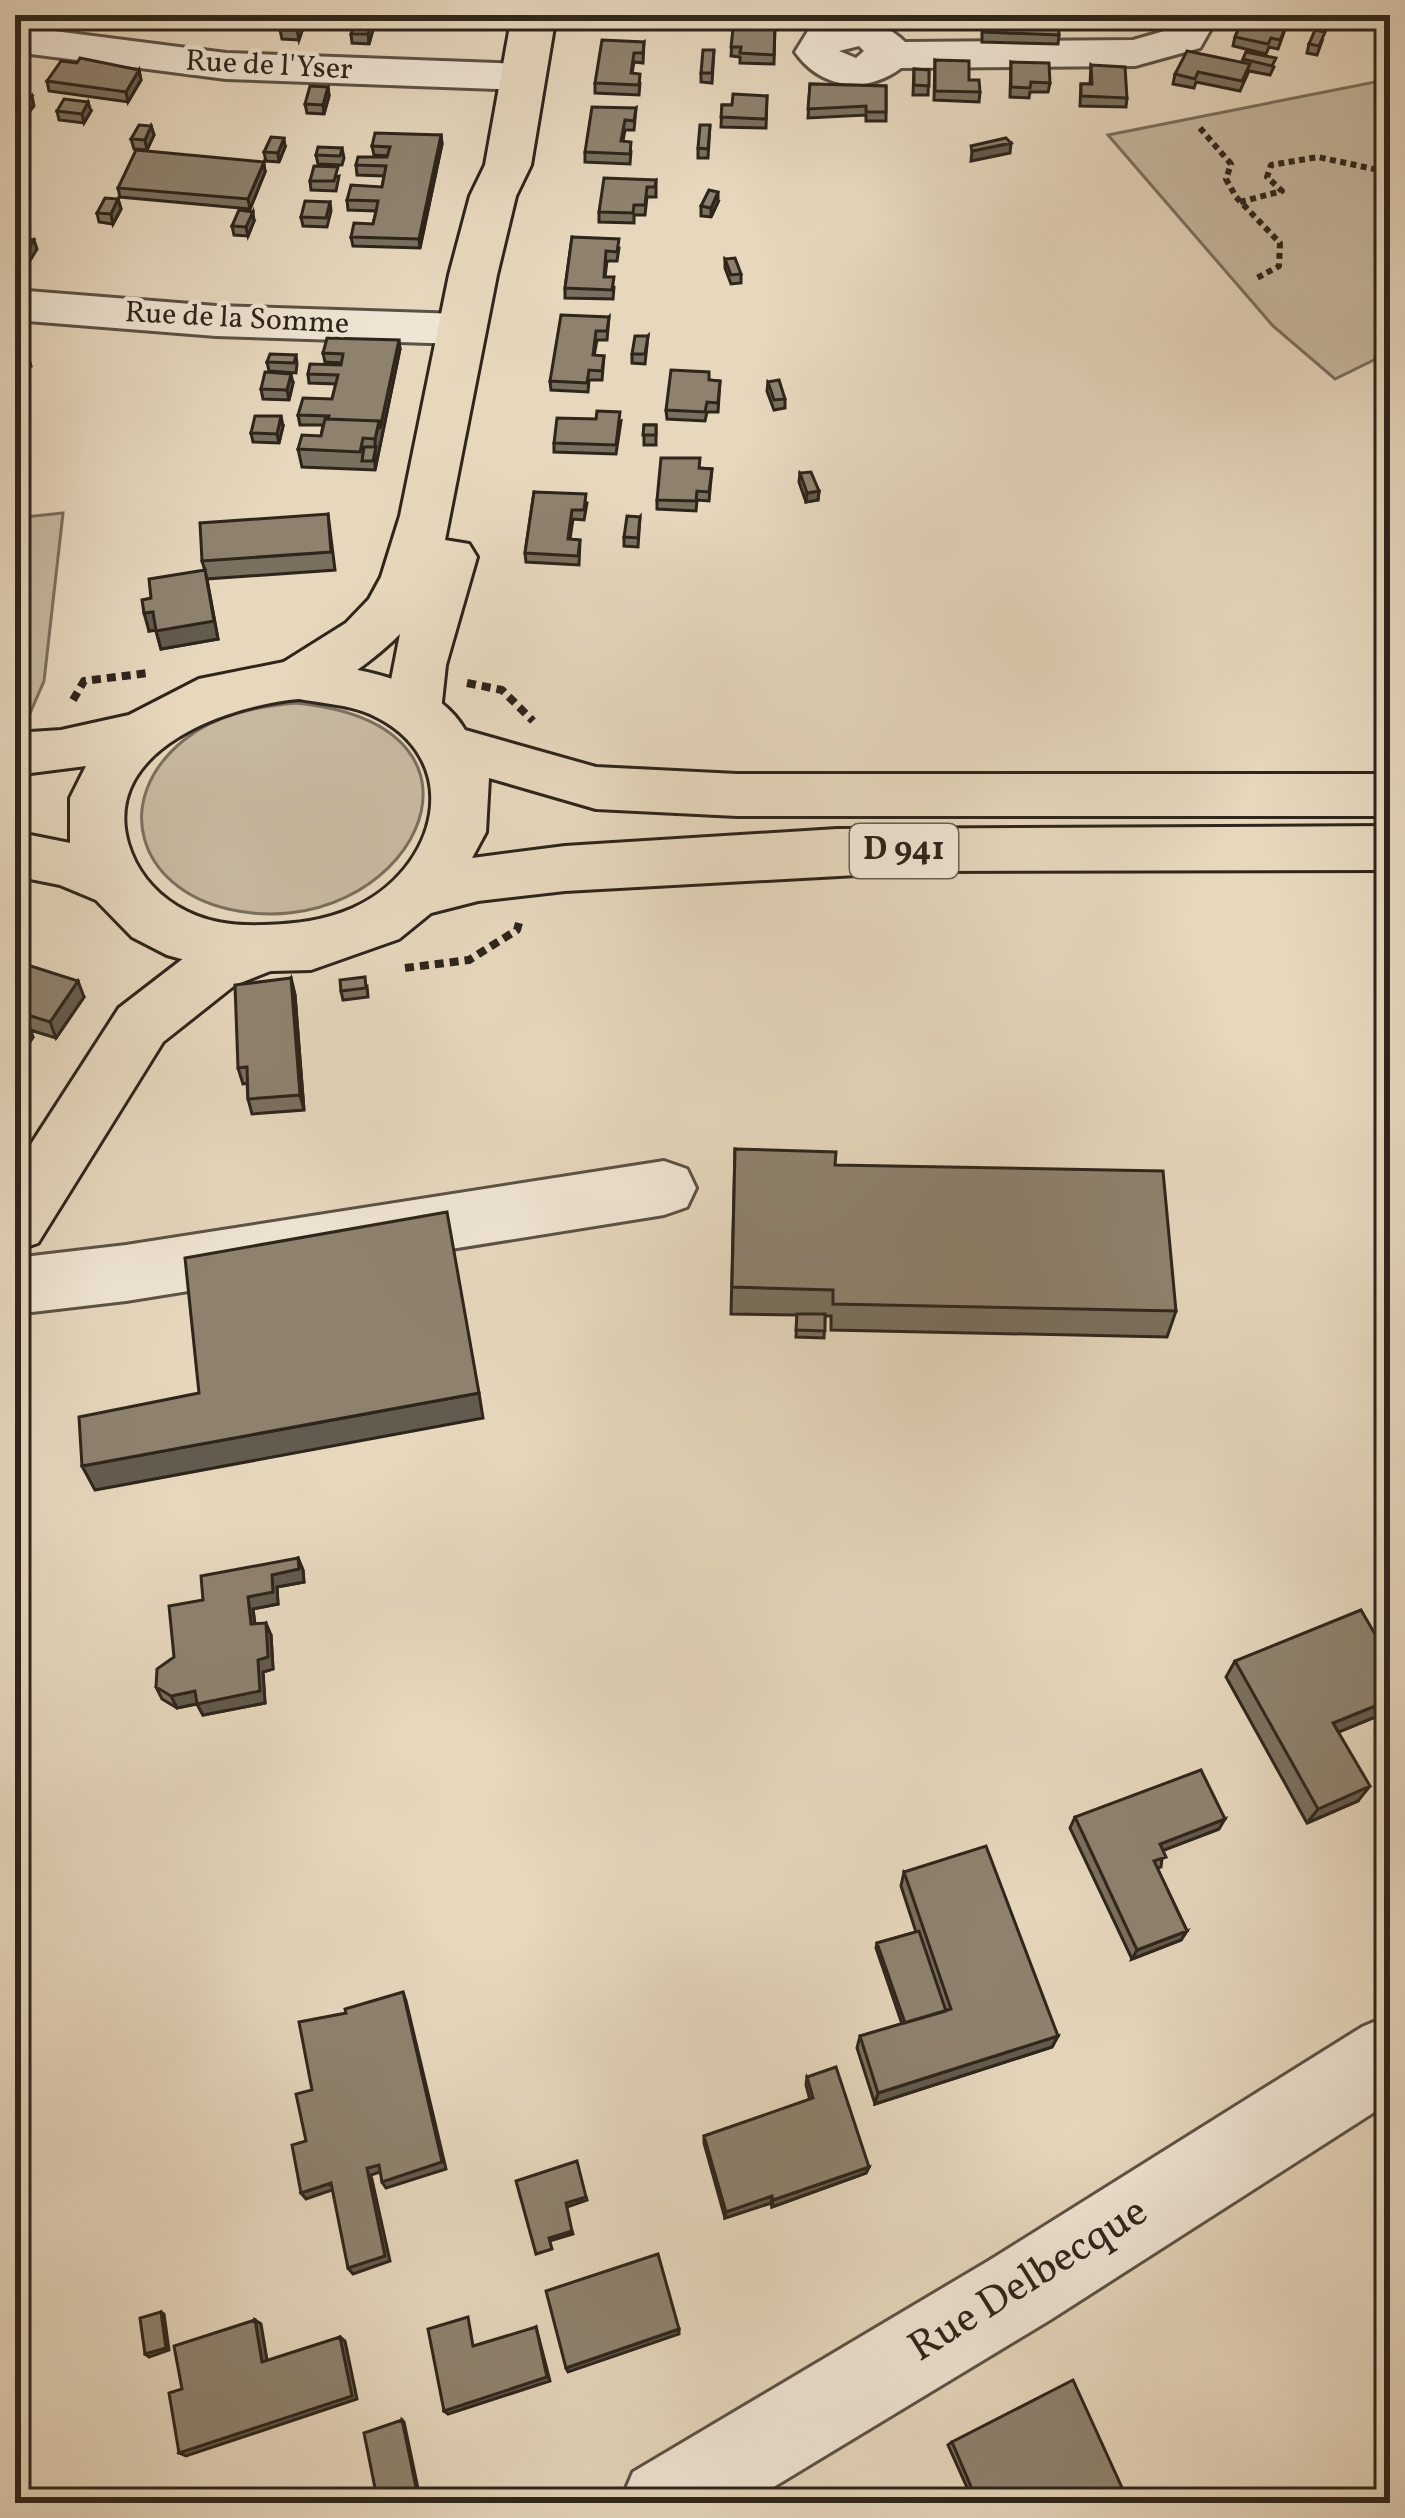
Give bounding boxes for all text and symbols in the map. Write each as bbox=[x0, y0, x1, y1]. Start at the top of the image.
street label: Rue de l'Yser bbox=[184, 41, 354, 91]
street label: Rue de la Somme bbox=[124, 292, 350, 346]
road number: D 941 bbox=[850, 824, 958, 878]
street label: Rue Delbecque bbox=[898, 2184, 1160, 2378]

